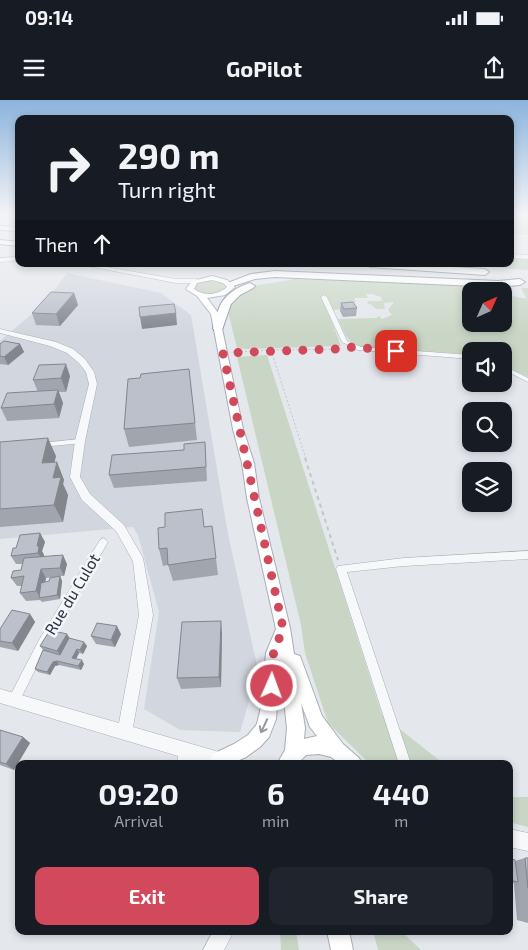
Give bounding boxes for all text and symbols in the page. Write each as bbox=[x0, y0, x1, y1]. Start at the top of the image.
text: 09:14 bbox=[25, 6, 73, 29]
icon: menu bbox=[20, 54, 48, 82]
icon: share bbox=[480, 54, 508, 82]
text: GoPilot bbox=[226, 55, 302, 81]
text: 290 m bbox=[118, 134, 219, 176]
icon: right bbox=[35, 135, 100, 200]
text: Turn right bbox=[118, 176, 216, 202]
icon: ahead bbox=[88, 230, 116, 258]
text: Then bbox=[35, 233, 78, 256]
north arrow bbox=[462, 282, 512, 332]
map controls bbox=[462, 282, 512, 512]
pin bbox=[375, 330, 417, 372]
icon: arrive bbox=[382, 337, 410, 365]
button: sound bbox=[462, 342, 512, 392]
button: search bbox=[462, 402, 512, 452]
button: layers bbox=[462, 462, 512, 512]
street label: Rue du Culot bbox=[40, 550, 103, 638]
position arrow bbox=[245, 659, 297, 711]
one-way arrow bbox=[259, 719, 269, 734]
text: 09:20 bbox=[98, 775, 179, 811]
text: 6 bbox=[267, 775, 285, 811]
text: 440 bbox=[373, 775, 430, 811]
text: Arrival bbox=[114, 811, 163, 830]
text: min bbox=[262, 811, 289, 830]
text: m bbox=[394, 811, 408, 830]
button: Exit bbox=[35, 867, 259, 925]
button: Share bbox=[269, 867, 493, 925]

